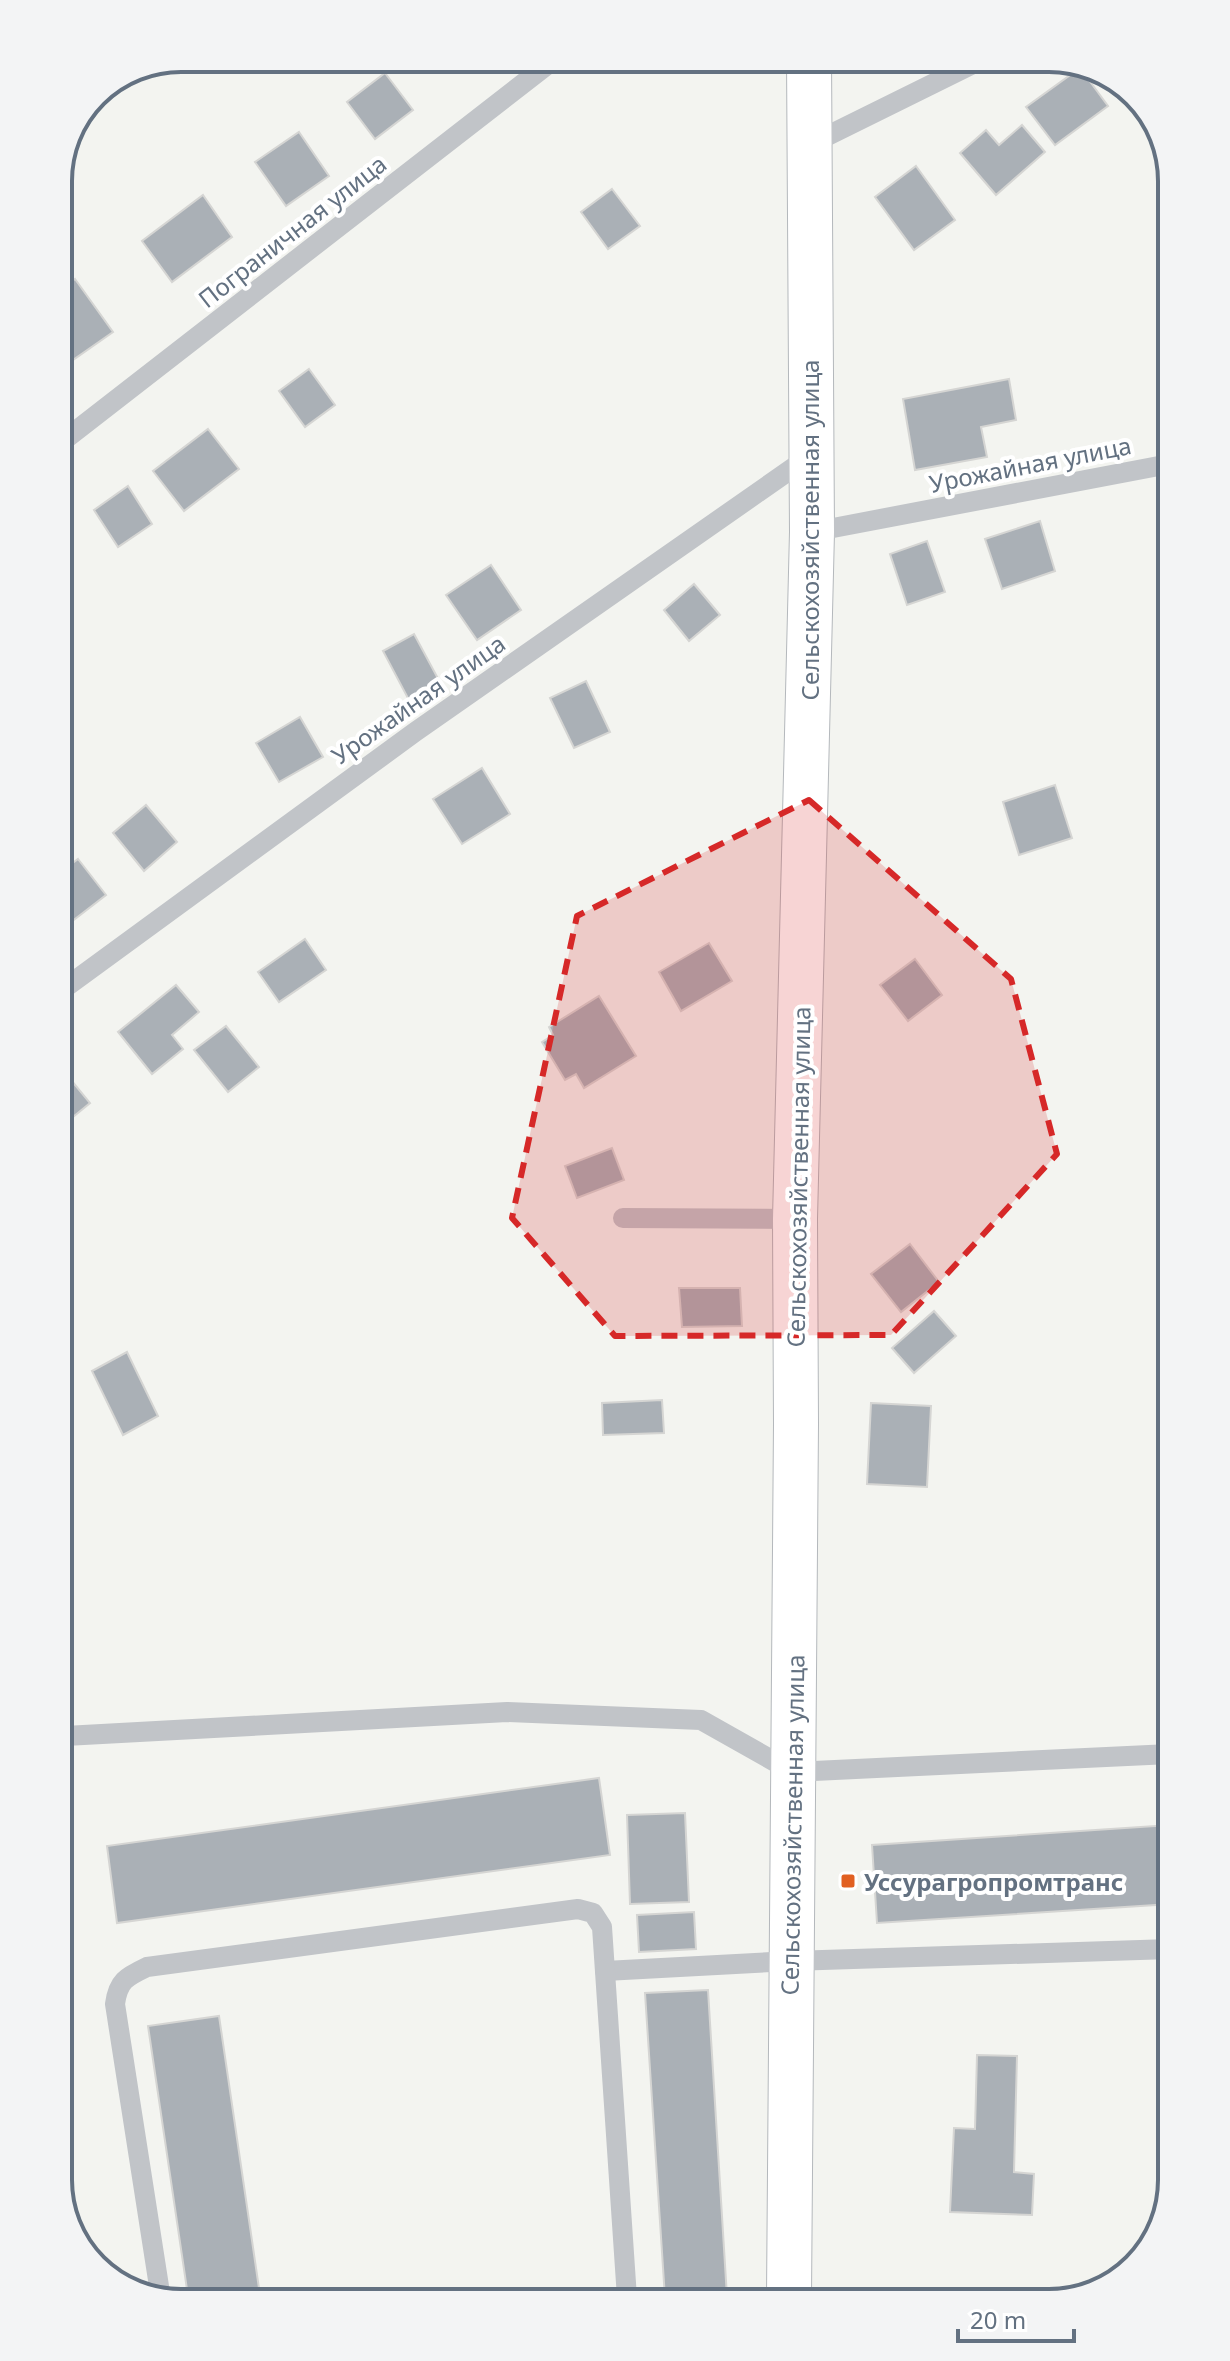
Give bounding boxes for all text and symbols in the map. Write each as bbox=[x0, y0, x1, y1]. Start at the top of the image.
street label: Пограничная улица bbox=[191, 147, 393, 315]
street label: Сельскохозяйственная улица bbox=[793, 360, 826, 700]
street label: Урожайная улица bbox=[926, 428, 1134, 500]
street label: Урожайная улица bbox=[325, 627, 511, 771]
street label: Сельскохозяйственная улица bbox=[779, 1006, 817, 1348]
street label: Сельскохозяйственная улица bbox=[773, 1654, 811, 1996]
place label: Уссурагропромтранс bbox=[864, 1865, 1123, 1898]
marker: Уссурагропромтранс bbox=[839, 1872, 857, 1890]
scale bar bbox=[958, 2293, 1074, 2343]
text: 20 m bbox=[970, 2303, 1026, 2336]

